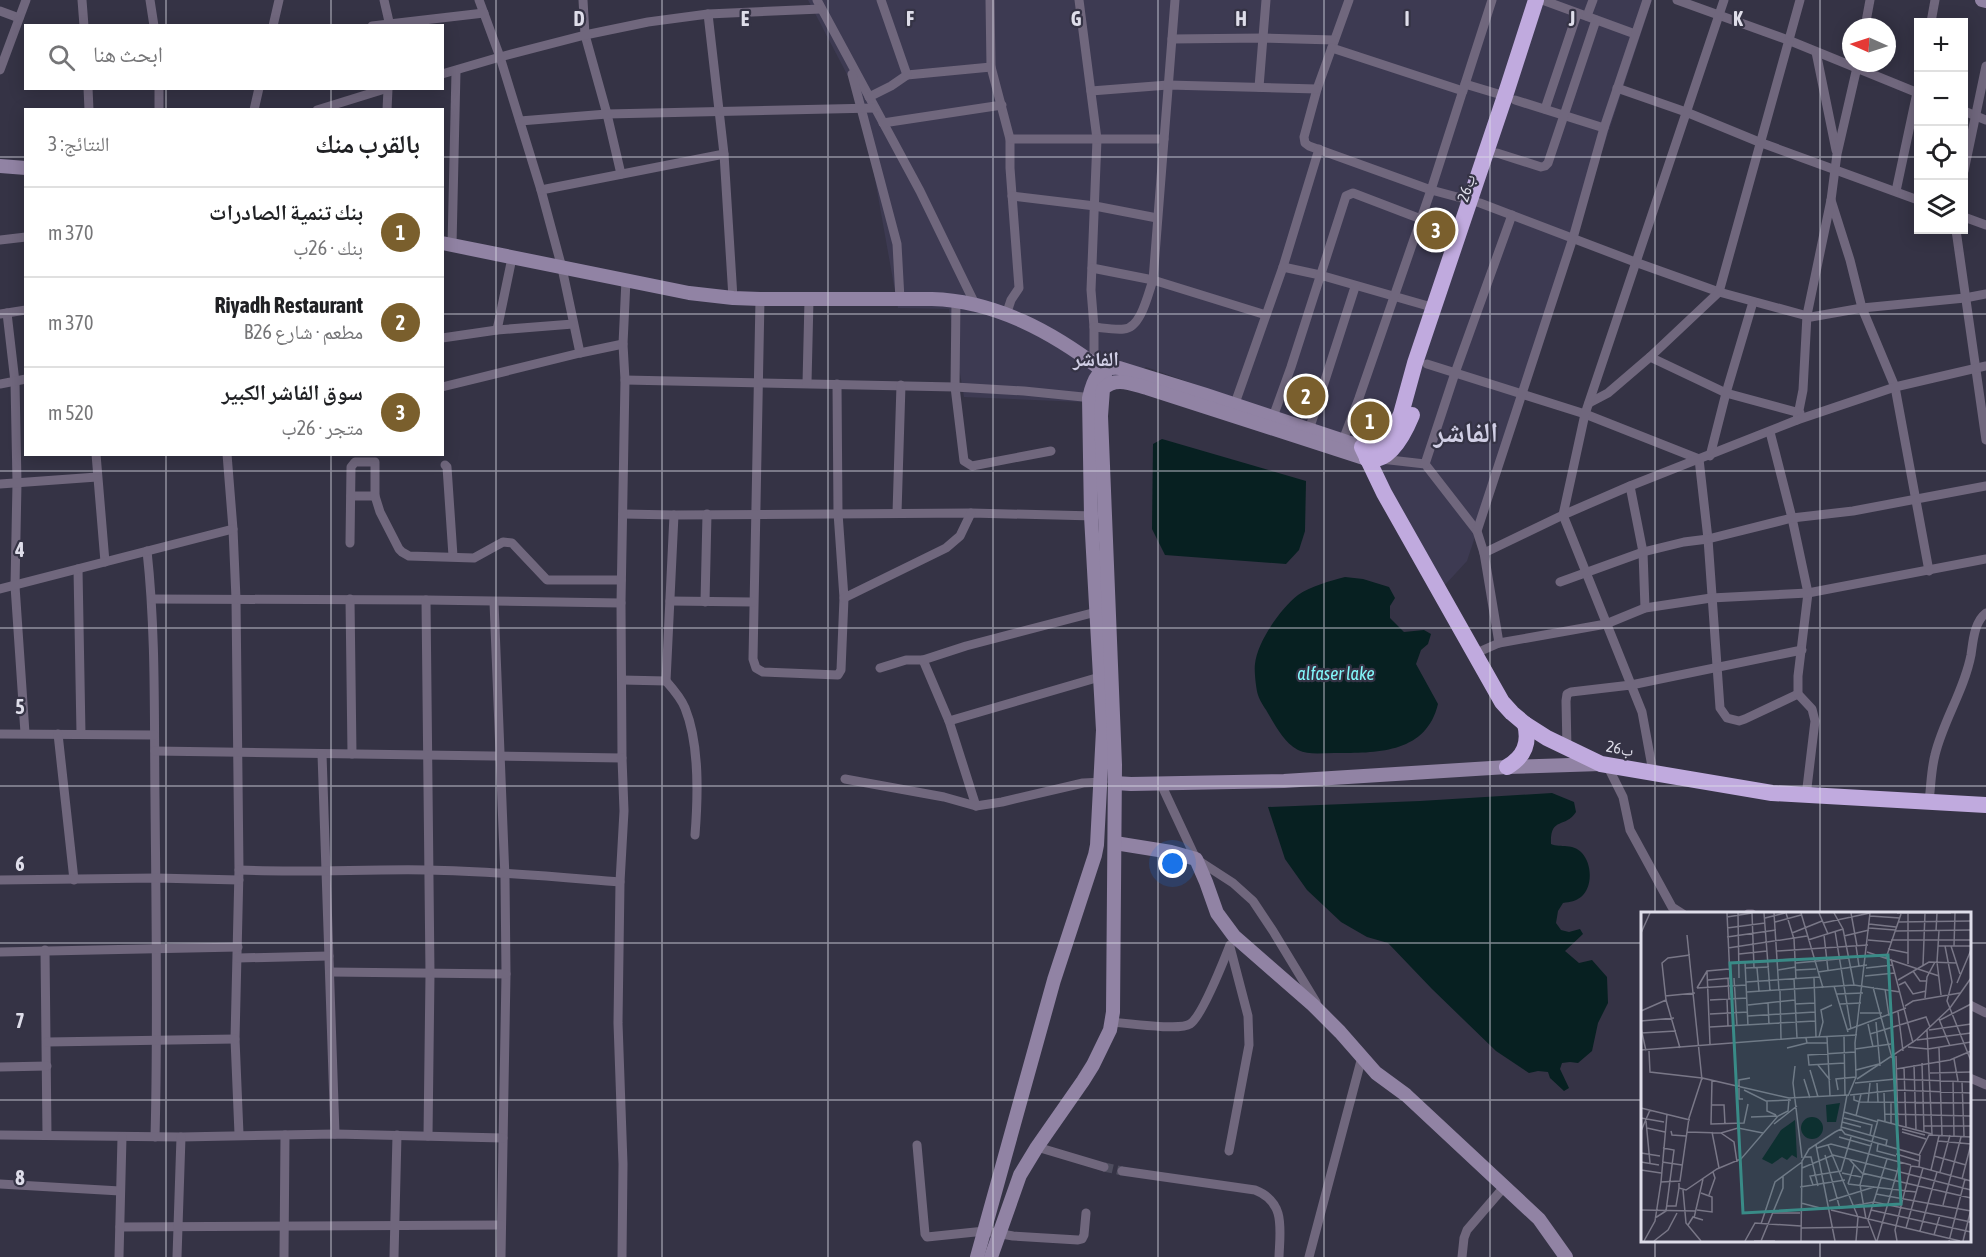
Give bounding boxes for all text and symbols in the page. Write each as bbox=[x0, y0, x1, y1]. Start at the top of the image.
text: D bbox=[573, 7, 585, 30]
text: E bbox=[741, 7, 750, 30]
text: F bbox=[906, 7, 914, 30]
text: G bbox=[1071, 7, 1082, 30]
text: H bbox=[1235, 7, 1247, 30]
text: I bbox=[1404, 7, 1410, 30]
text: J bbox=[1568, 7, 1575, 30]
text: K bbox=[1733, 7, 1743, 30]
north arrow bbox=[1842, 18, 1896, 72]
map controls bbox=[1914, 18, 1968, 234]
button: + bbox=[1914, 18, 1968, 72]
search box bbox=[24, 24, 444, 90]
icon: search bbox=[45, 41, 78, 74]
text: ابحث هنا bbox=[93, 41, 163, 67]
button: − bbox=[1914, 72, 1968, 126]
button: locate bbox=[1914, 126, 1968, 180]
text: بالقرب منك bbox=[315, 129, 420, 159]
text: النتائج: 3 bbox=[48, 132, 110, 155]
street label: 26ب bbox=[1453, 172, 1479, 204]
button: layers bbox=[1914, 180, 1968, 234]
text: بنك تنمية الصادرات bbox=[209, 199, 363, 225]
pin: 3 bbox=[1416, 208, 1456, 252]
text: 370 m bbox=[48, 221, 93, 244]
text: 1 bbox=[396, 221, 405, 244]
text: بنك · 26ب bbox=[293, 236, 363, 259]
text: Riyadh Restaurant bbox=[215, 292, 363, 318]
text: 370 m bbox=[48, 311, 93, 334]
text: 2 bbox=[396, 311, 405, 334]
text: مطعم · شارع B26 bbox=[244, 320, 363, 343]
district label: الفاشر bbox=[1072, 347, 1119, 371]
pin: 2 bbox=[1286, 374, 1326, 418]
text: سوق الفاشر الكبير bbox=[222, 379, 363, 405]
pin: 1 bbox=[1350, 398, 1390, 444]
text: 520 m bbox=[48, 401, 93, 424]
text: 3 bbox=[396, 401, 405, 424]
text: متجر · 26ب bbox=[281, 416, 363, 439]
district label: الفاشر bbox=[1433, 416, 1498, 448]
text: 4 bbox=[14, 538, 25, 561]
water label: alfaser lake bbox=[1297, 663, 1375, 684]
text: 5 bbox=[15, 695, 25, 718]
street label: 26ب bbox=[1605, 737, 1635, 760]
your location bbox=[1158, 849, 1187, 878]
text: 6 bbox=[15, 852, 25, 875]
inset map bbox=[1641, 912, 1971, 1242]
text: 7 bbox=[15, 1009, 25, 1032]
text: 8 bbox=[15, 1166, 25, 1189]

